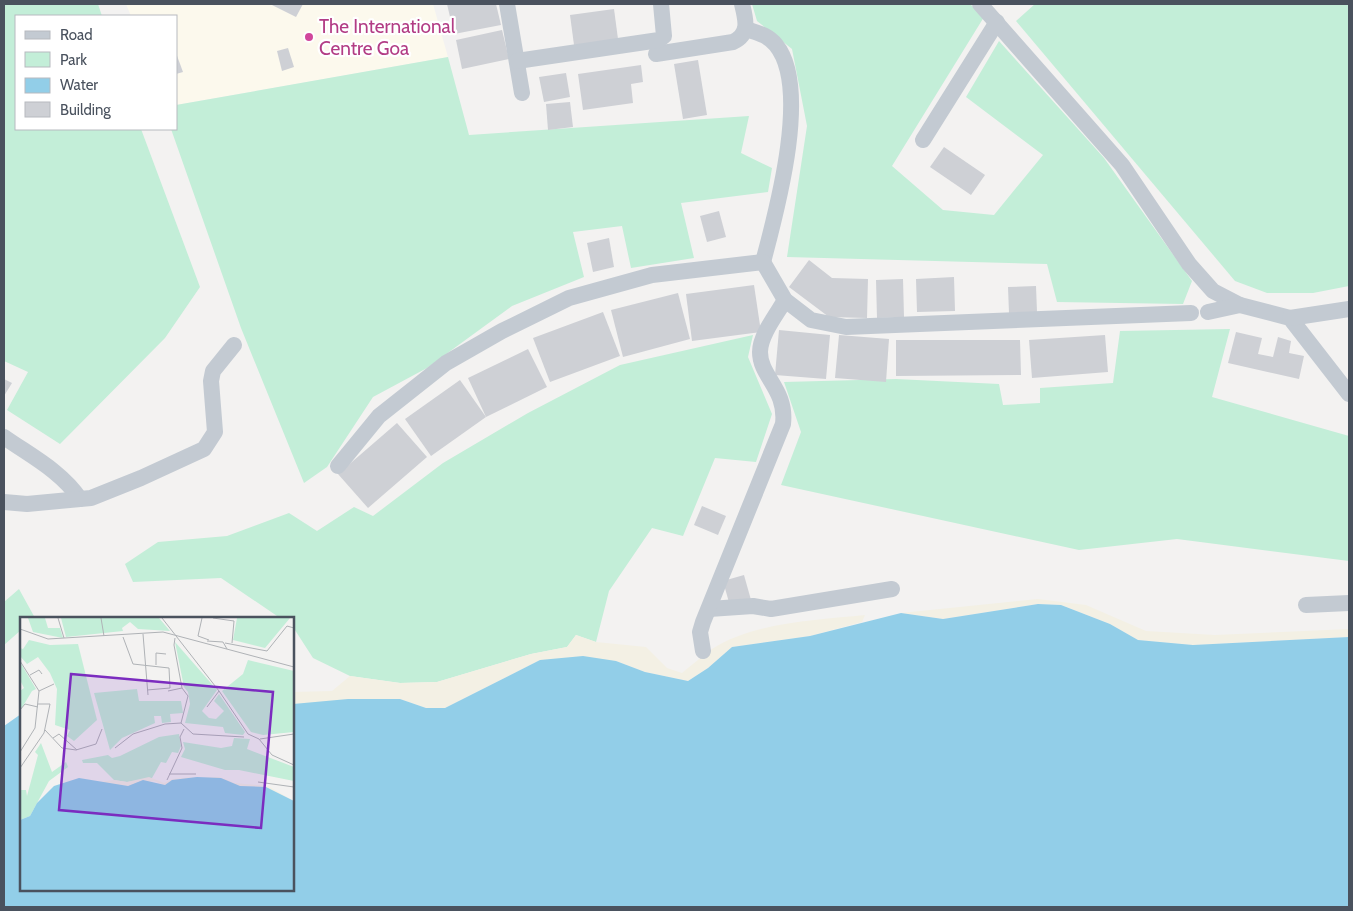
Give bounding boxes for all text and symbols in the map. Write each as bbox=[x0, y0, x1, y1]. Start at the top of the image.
legend bbox=[15, 15, 178, 130]
place label: The International Centre Goa bbox=[319, 15, 456, 60]
text: Road bbox=[60, 26, 93, 44]
marker: The International Centre Goa bbox=[303, 31, 315, 43]
text: Park bbox=[60, 51, 87, 69]
text: Water bbox=[60, 76, 98, 94]
text: Building bbox=[60, 101, 111, 119]
inset map bbox=[20, 617, 294, 891]

